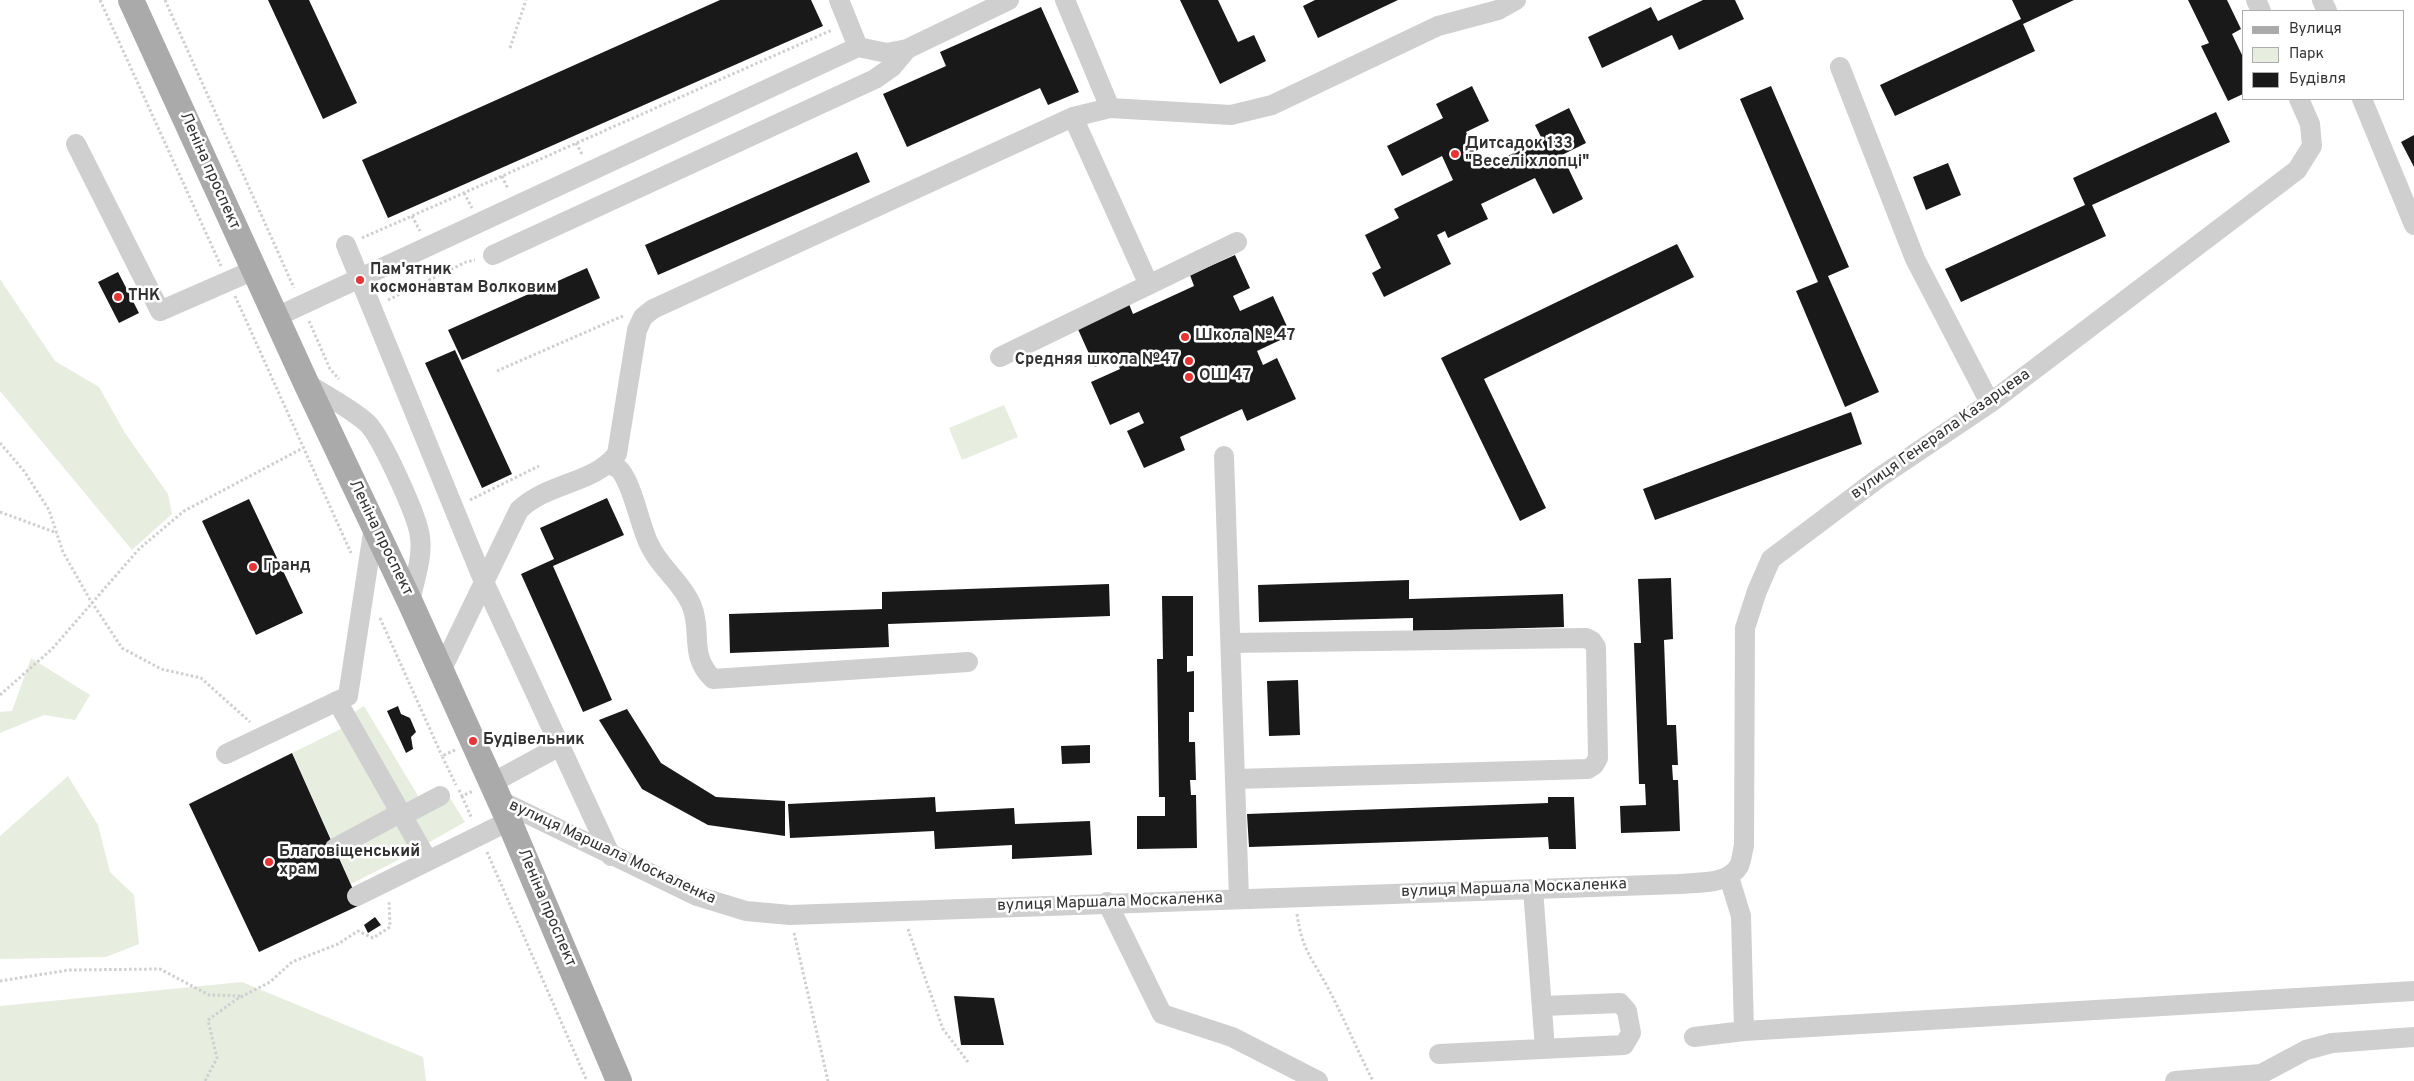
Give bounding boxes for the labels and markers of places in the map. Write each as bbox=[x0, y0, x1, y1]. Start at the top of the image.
place label: Дитсадок 133 "Веселі хлопці" bbox=[1465, 135, 1589, 173]
marker: Дитсадок 133 "Веселі хлопці" bbox=[1449, 148, 1461, 160]
place label: Пам'ятник космонавтам Волковим bbox=[370, 261, 557, 299]
marker: Пам'ятник космонавтам Волковим bbox=[354, 274, 366, 286]
place label: ТНК bbox=[128, 287, 160, 307]
marker: ТНК bbox=[112, 291, 124, 303]
place label: Школа № 47 bbox=[1195, 327, 1295, 347]
marker: Школа № 47 bbox=[1179, 331, 1191, 343]
place label: Средняя школа №47 bbox=[1015, 351, 1179, 371]
marker: Средняя школа №47 bbox=[1183, 355, 1195, 367]
place label: ОШ 47 bbox=[1199, 367, 1251, 387]
marker: ОШ 47 bbox=[1183, 371, 1195, 383]
place label: Гранд bbox=[263, 557, 311, 577]
marker: Гранд bbox=[247, 561, 259, 573]
place label: Будівельник bbox=[483, 731, 585, 751]
marker: Будівельник bbox=[467, 735, 479, 747]
place label: Благовіщенський храм bbox=[279, 843, 420, 881]
marker: Благовіщенський храм bbox=[263, 856, 275, 868]

